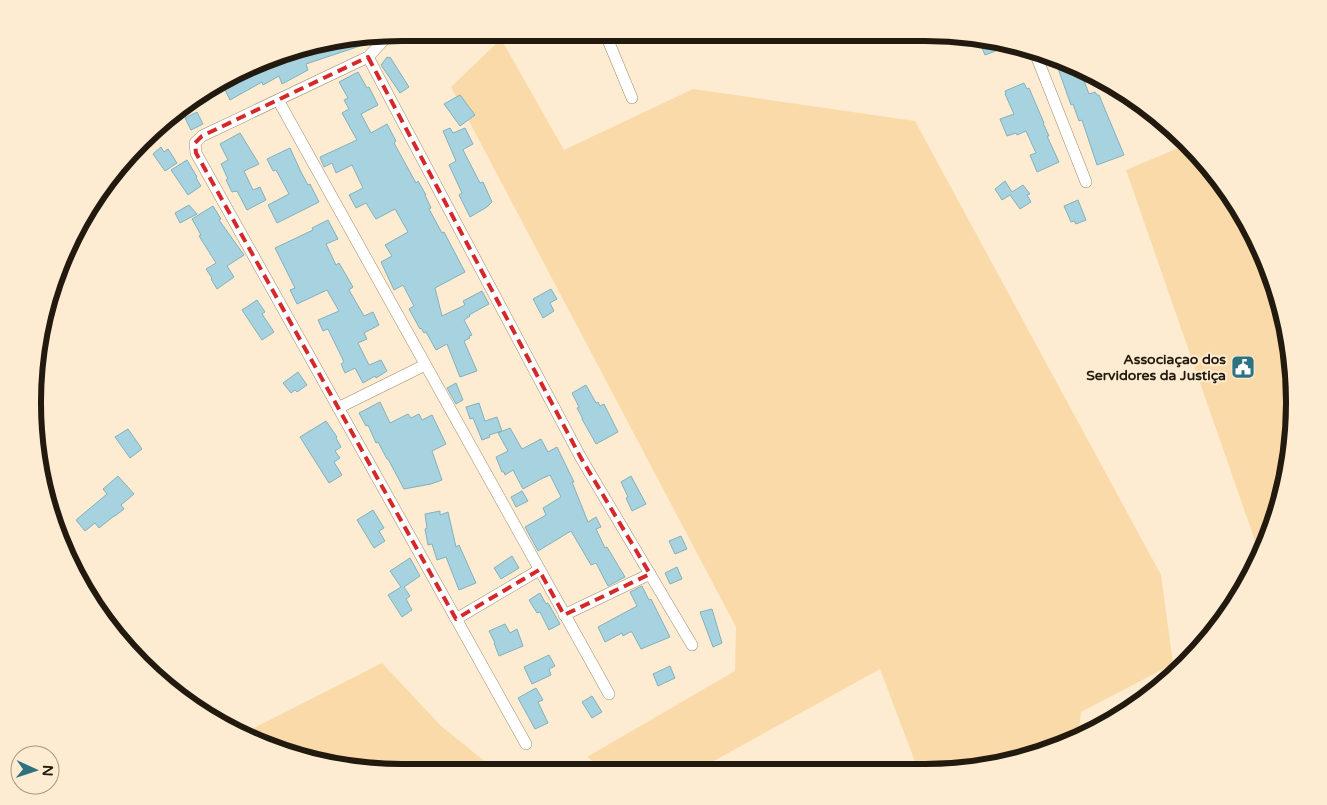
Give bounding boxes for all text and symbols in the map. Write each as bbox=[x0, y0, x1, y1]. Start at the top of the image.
place label: Associaçao dos Servidores da Justiça bbox=[1086, 351, 1226, 384]
public building icon: Associaçao dos Servidores da Justiça bbox=[1230, 354, 1256, 380]
north arrow bbox=[10, 745, 60, 795]
text: N bbox=[39, 765, 56, 777]

